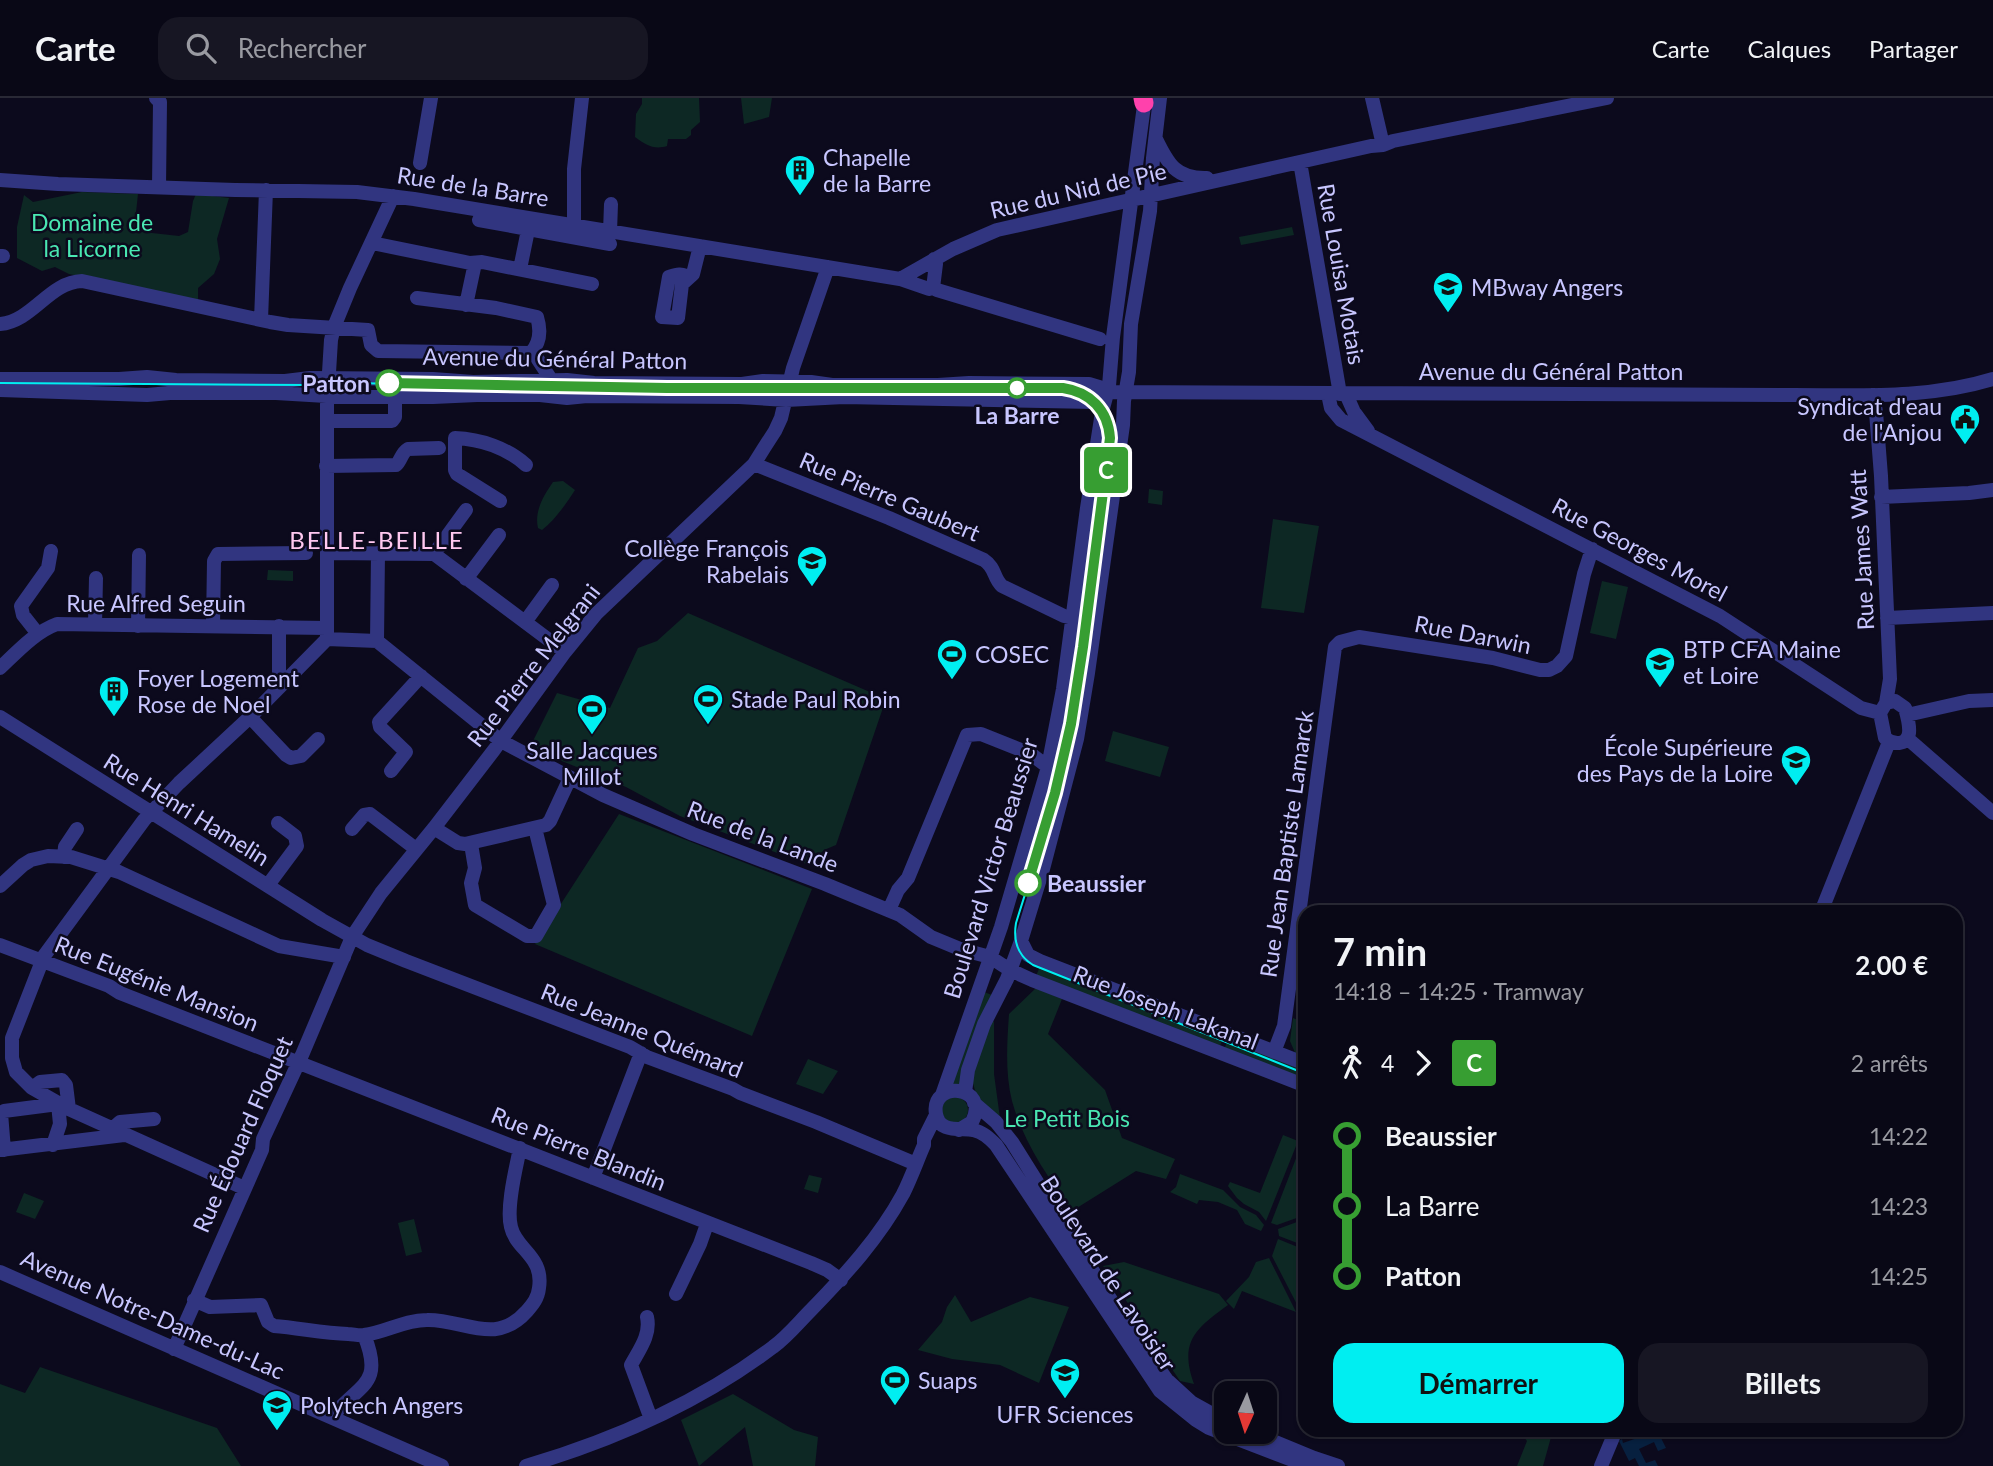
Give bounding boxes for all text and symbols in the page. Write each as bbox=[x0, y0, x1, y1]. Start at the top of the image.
search box bbox=[158, 17, 648, 80]
text: Carte bbox=[35, 28, 116, 68]
icon: search bbox=[182, 29, 220, 67]
text: Rechercher bbox=[238, 32, 367, 64]
text: Carte bbox=[1652, 34, 1710, 63]
text: Calques bbox=[1748, 34, 1831, 63]
text: Partager bbox=[1869, 34, 1958, 63]
place label: Chapelle de la Barre bbox=[823, 143, 931, 197]
building icon: Chapelle de la Barre bbox=[783, 153, 817, 197]
street label: Rue du Nid de Pie bbox=[987, 156, 1169, 224]
street label: Rue de la Barre bbox=[395, 160, 551, 212]
street label: Rue Louisa Motais bbox=[1312, 181, 1372, 367]
park label: Domaine de la Licorne bbox=[31, 208, 153, 262]
school or university icon: MBway Angers bbox=[1431, 270, 1465, 314]
place label: MBway Angers bbox=[1471, 273, 1623, 301]
street label: Avenue du Général Patton bbox=[422, 342, 688, 374]
street label: Avenue du Général Patton bbox=[1419, 357, 1683, 385]
place label: Patton bbox=[302, 369, 370, 397]
marker: Patton bbox=[376, 370, 402, 396]
marker: La Barre bbox=[1007, 378, 1027, 398]
place label: Syndicat d'eau de l'Anjou bbox=[1797, 392, 1942, 446]
place label: La Barre bbox=[975, 401, 1059, 429]
public building icon: Syndicat d'eau de l'Anjou bbox=[1948, 402, 1982, 446]
street label: Rue Pierre Gaubert bbox=[796, 445, 985, 547]
line badge: C bbox=[1083, 447, 1129, 493]
text: C bbox=[1098, 455, 1114, 484]
street label: Rue James Watt bbox=[1843, 469, 1879, 631]
street label: Rue Georges Morel bbox=[1548, 491, 1732, 607]
district label: BELLE-BEILLE bbox=[289, 525, 465, 554]
place label: Collège François Rabelais bbox=[624, 534, 789, 588]
school or university icon: Collège François Rabelais bbox=[795, 544, 829, 588]
street label: Rue Pierre Melgrani bbox=[461, 578, 605, 752]
street label: Rue Alfred Seguin bbox=[66, 589, 246, 617]
street label: Rue Darwin bbox=[1412, 609, 1534, 659]
place label: BTP CFA Maine et Loire bbox=[1683, 635, 1841, 689]
sports icon: COSEC bbox=[935, 637, 969, 681]
place label: COSEC bbox=[975, 640, 1049, 668]
school or university icon: BTP CFA Maine et Loire bbox=[1643, 645, 1677, 689]
place label: Foyer Logement Rose de Noel bbox=[137, 664, 300, 718]
building icon: Foyer Logement Rose de Noel bbox=[97, 674, 131, 718]
sports icon: Stade Paul Robin bbox=[691, 682, 725, 726]
place label: Stade Paul Robin bbox=[731, 685, 901, 713]
sports icon: Salle Jacques Millot bbox=[575, 692, 609, 736]
street label: Rue Jean Baptiste Lamarck bbox=[1253, 709, 1319, 979]
place label: École Supérieure des Pays de la Loire bbox=[1577, 733, 1773, 787]
street label: Boulevard Victor Beaussier bbox=[937, 734, 1043, 1002]
place label: Salle Jacques Millot bbox=[526, 736, 658, 790]
school or university icon: École Supérieure des Pays de la Loire bbox=[1779, 743, 1813, 787]
street label: Rue Henri Hamelin bbox=[99, 747, 275, 871]
street label: Rue de la Lande bbox=[684, 794, 842, 878]
place label: Beaussier bbox=[1047, 869, 1146, 897]
marker: Beaussier bbox=[1015, 870, 1041, 896]
text: 7 min bbox=[1333, 928, 1427, 974]
street label: Rue Eugénie Mansion bbox=[51, 929, 263, 1037]
text: 2.00 € bbox=[1855, 949, 1928, 981]
street label: Rue Joseph Lakanal bbox=[1069, 959, 1263, 1055]
street label: Rue Jeanne Quémard bbox=[537, 977, 747, 1083]
text: 14:18 – 14:25 · Tramway bbox=[1333, 977, 1584, 1005]
street label: Rue Édouard Floquet bbox=[186, 1031, 298, 1236]
icon: walk bbox=[1333, 1044, 1371, 1082]
icon: forward bbox=[1404, 1044, 1442, 1082]
text: C bbox=[1466, 1048, 1482, 1077]
text: 4 bbox=[1381, 1049, 1394, 1077]
text: 2 arrêts bbox=[1851, 1049, 1928, 1077]
street label: Rue Pierre Blandin bbox=[487, 1100, 671, 1196]
park label: Le Petit Bois bbox=[1004, 1104, 1130, 1132]
text: Beaussier bbox=[1385, 1120, 1497, 1152]
text: 14:22 bbox=[1869, 1122, 1928, 1150]
street label: Boulevard de Lavoisier bbox=[1035, 1170, 1183, 1377]
text: La Barre bbox=[1385, 1190, 1480, 1222]
text: 14:23 bbox=[1869, 1192, 1928, 1220]
street label: Avenue Notre-Dame-du-Lac bbox=[17, 1243, 289, 1385]
text: Patton bbox=[1385, 1260, 1461, 1292]
text: 14:25 bbox=[1869, 1262, 1928, 1290]
button: Démarrer bbox=[1333, 1343, 1624, 1423]
button: Billets bbox=[1638, 1343, 1928, 1423]
school or university icon: UFR Sciences bbox=[1048, 1356, 1082, 1400]
sports icon: Suaps bbox=[878, 1363, 912, 1407]
place label: Suaps bbox=[918, 1366, 977, 1394]
north arrow bbox=[1214, 1381, 1278, 1444]
map controls bbox=[1214, 1381, 1277, 1444]
school or university icon: Polytech Angers bbox=[260, 1388, 294, 1432]
place label: Polytech Angers bbox=[300, 1391, 463, 1419]
place label: UFR Sciences bbox=[997, 1400, 1134, 1428]

